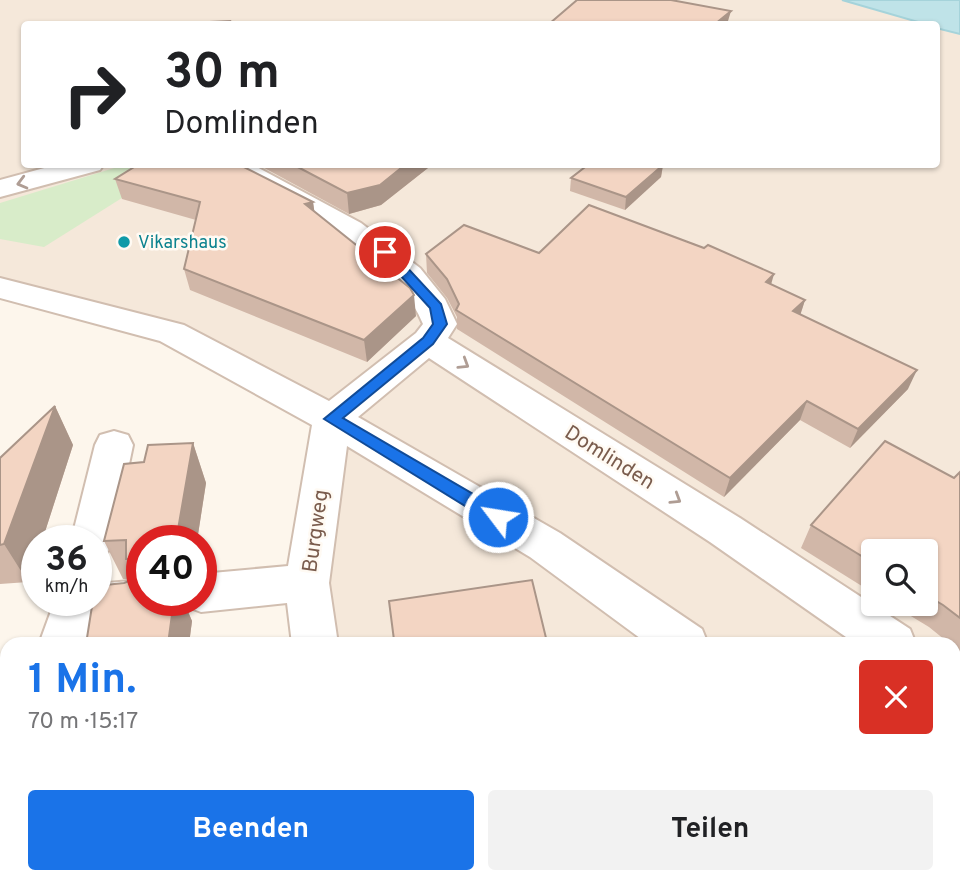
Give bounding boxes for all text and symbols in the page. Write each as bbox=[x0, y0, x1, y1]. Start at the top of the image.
text: 30 m bbox=[164, 44, 280, 106]
icon: right bbox=[49, 49, 140, 140]
text: Domlinden bbox=[164, 105, 319, 145]
one-way arrow bbox=[16, 175, 28, 189]
pin bbox=[355, 222, 415, 282]
place label: Vikarshaus bbox=[138, 232, 227, 255]
icon: arrive bbox=[366, 233, 404, 271]
marker: Vikarshaus bbox=[116, 234, 132, 250]
one-way arrow bbox=[456, 355, 469, 368]
street label: Domlinden bbox=[559, 420, 659, 497]
position arrow bbox=[461, 480, 535, 554]
street label: Burgweg bbox=[297, 488, 336, 574]
one-way arrow bbox=[669, 491, 682, 504]
speed limit sign: 40 bbox=[126, 525, 217, 616]
text: 36 bbox=[45, 539, 88, 583]
map controls bbox=[861, 539, 938, 616]
button: search bbox=[861, 539, 938, 616]
text: km/h bbox=[45, 576, 88, 599]
text: 1 Min. bbox=[28, 655, 137, 708]
button: close bbox=[859, 660, 933, 734]
text: 70 m · 15:17 bbox=[28, 708, 138, 737]
button: Beenden bbox=[28, 790, 474, 870]
button: Teilen bbox=[488, 790, 933, 870]

